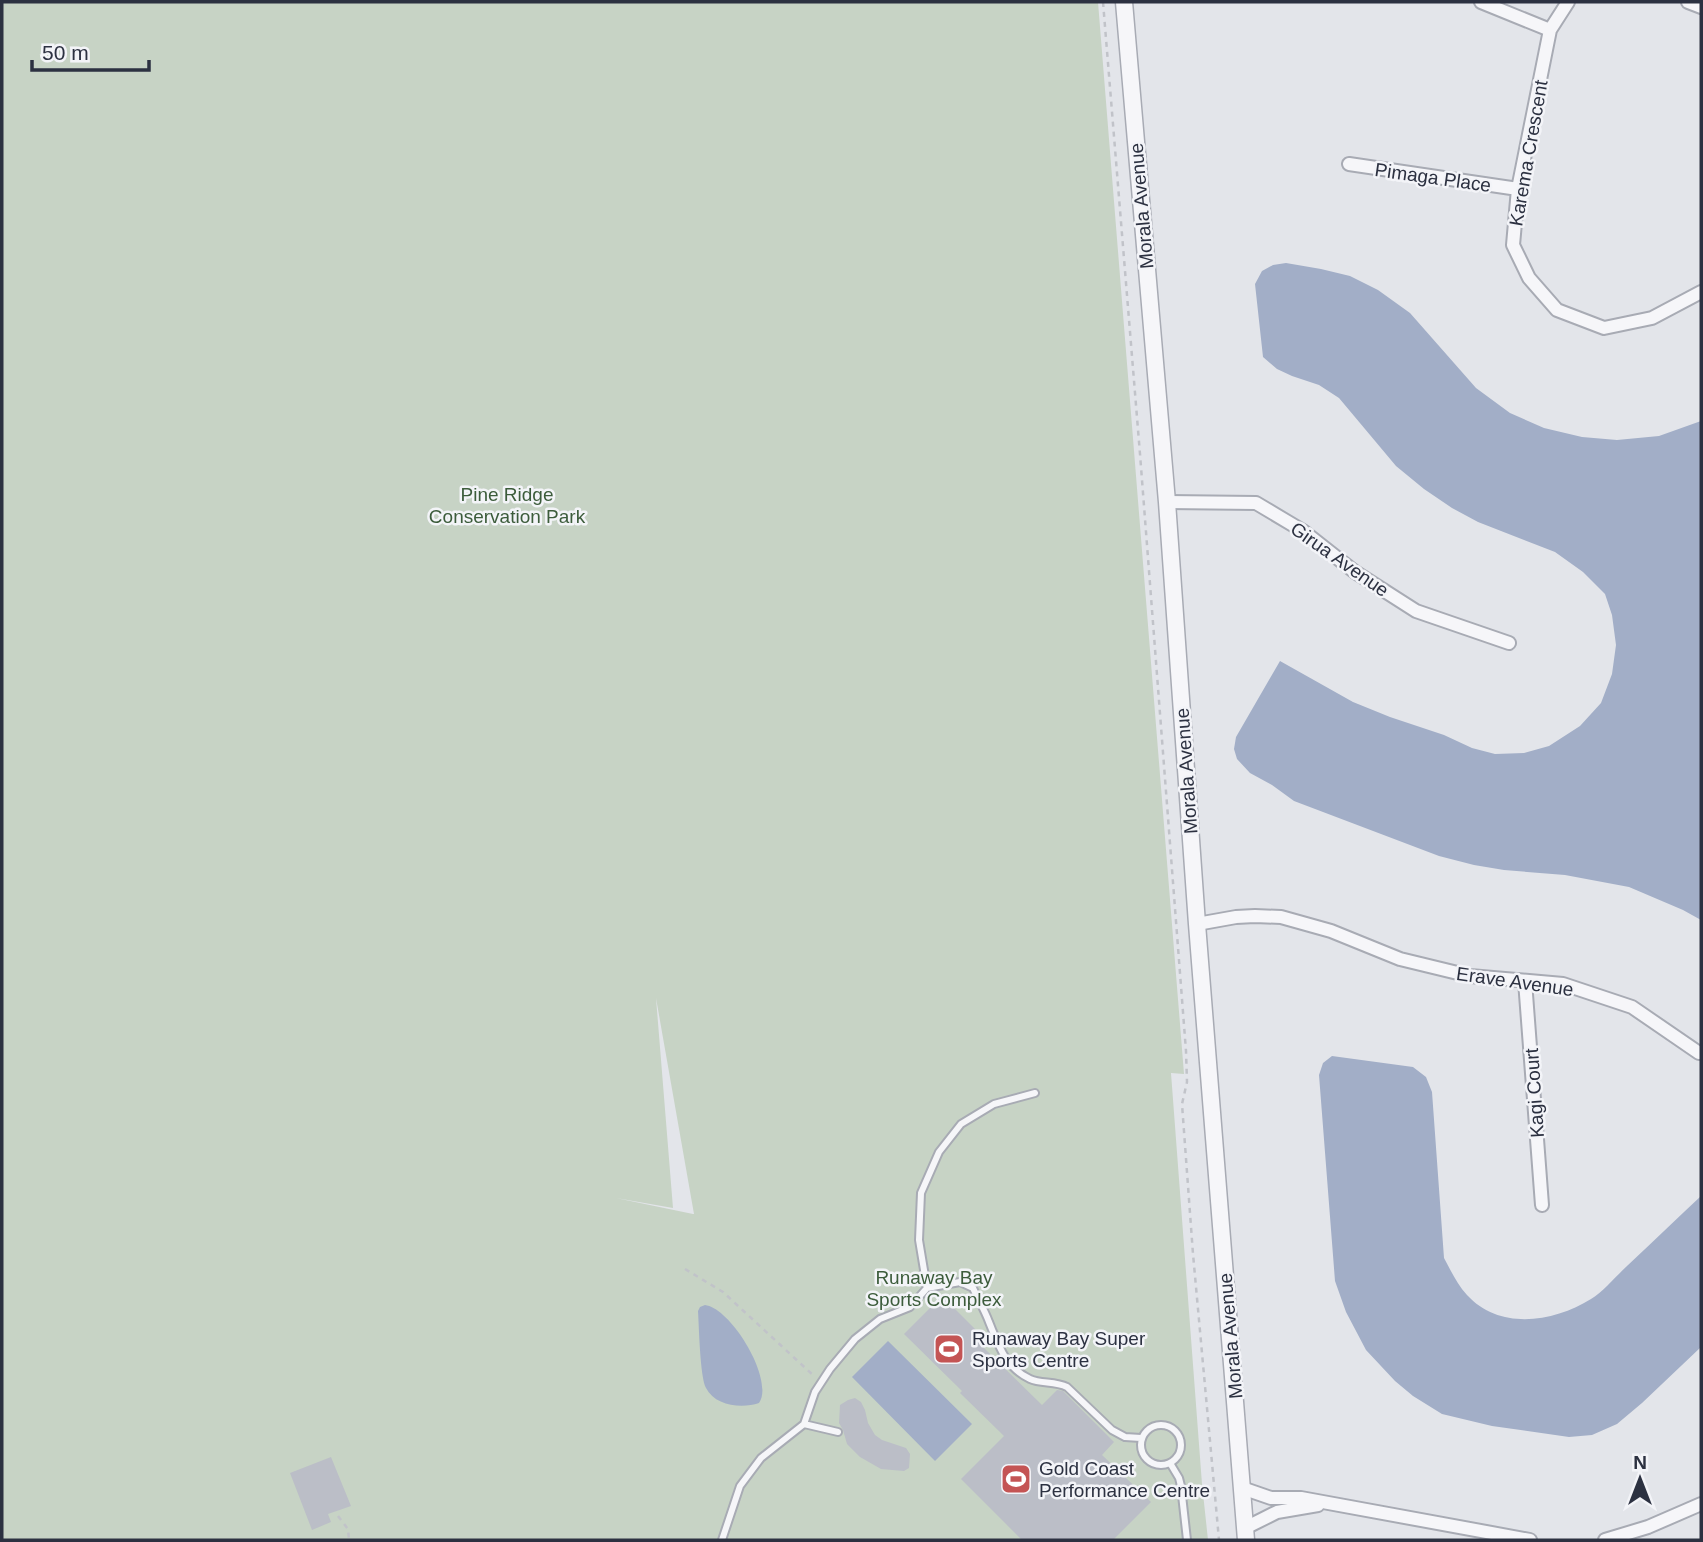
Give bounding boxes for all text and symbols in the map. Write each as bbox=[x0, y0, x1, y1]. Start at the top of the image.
scale bar bbox=[32, 28, 149, 72]
text: 50 m bbox=[42, 41, 89, 64]
street label: Karema Crescent bbox=[1505, 78, 1552, 228]
street label: Morala Avenue bbox=[1126, 142, 1157, 270]
street label: Pimaga Place bbox=[1373, 159, 1492, 196]
park label: Pine Ridge Conservation Park bbox=[429, 484, 586, 527]
street label: Girua Avenue bbox=[1287, 518, 1393, 601]
street label: Morala Avenue bbox=[1172, 707, 1201, 835]
street label: Erave Avenue bbox=[1455, 963, 1575, 1000]
street label: Kagi Court bbox=[1521, 1047, 1548, 1138]
park label: Runaway Bay Sports Complex bbox=[866, 1267, 1002, 1310]
street label: Morala Avenue bbox=[1215, 1272, 1246, 1400]
place label: Runaway Bay Super Sports Centre bbox=[972, 1328, 1146, 1371]
sports icon: Runaway Bay Super Sports Centre bbox=[932, 1332, 966, 1366]
north arrow bbox=[1605, 1444, 1675, 1514]
text: N bbox=[1633, 1452, 1647, 1473]
place label: Gold Coast Performance Centre bbox=[1039, 1458, 1210, 1501]
sports icon: Gold Coast Performance Centre bbox=[999, 1462, 1033, 1496]

